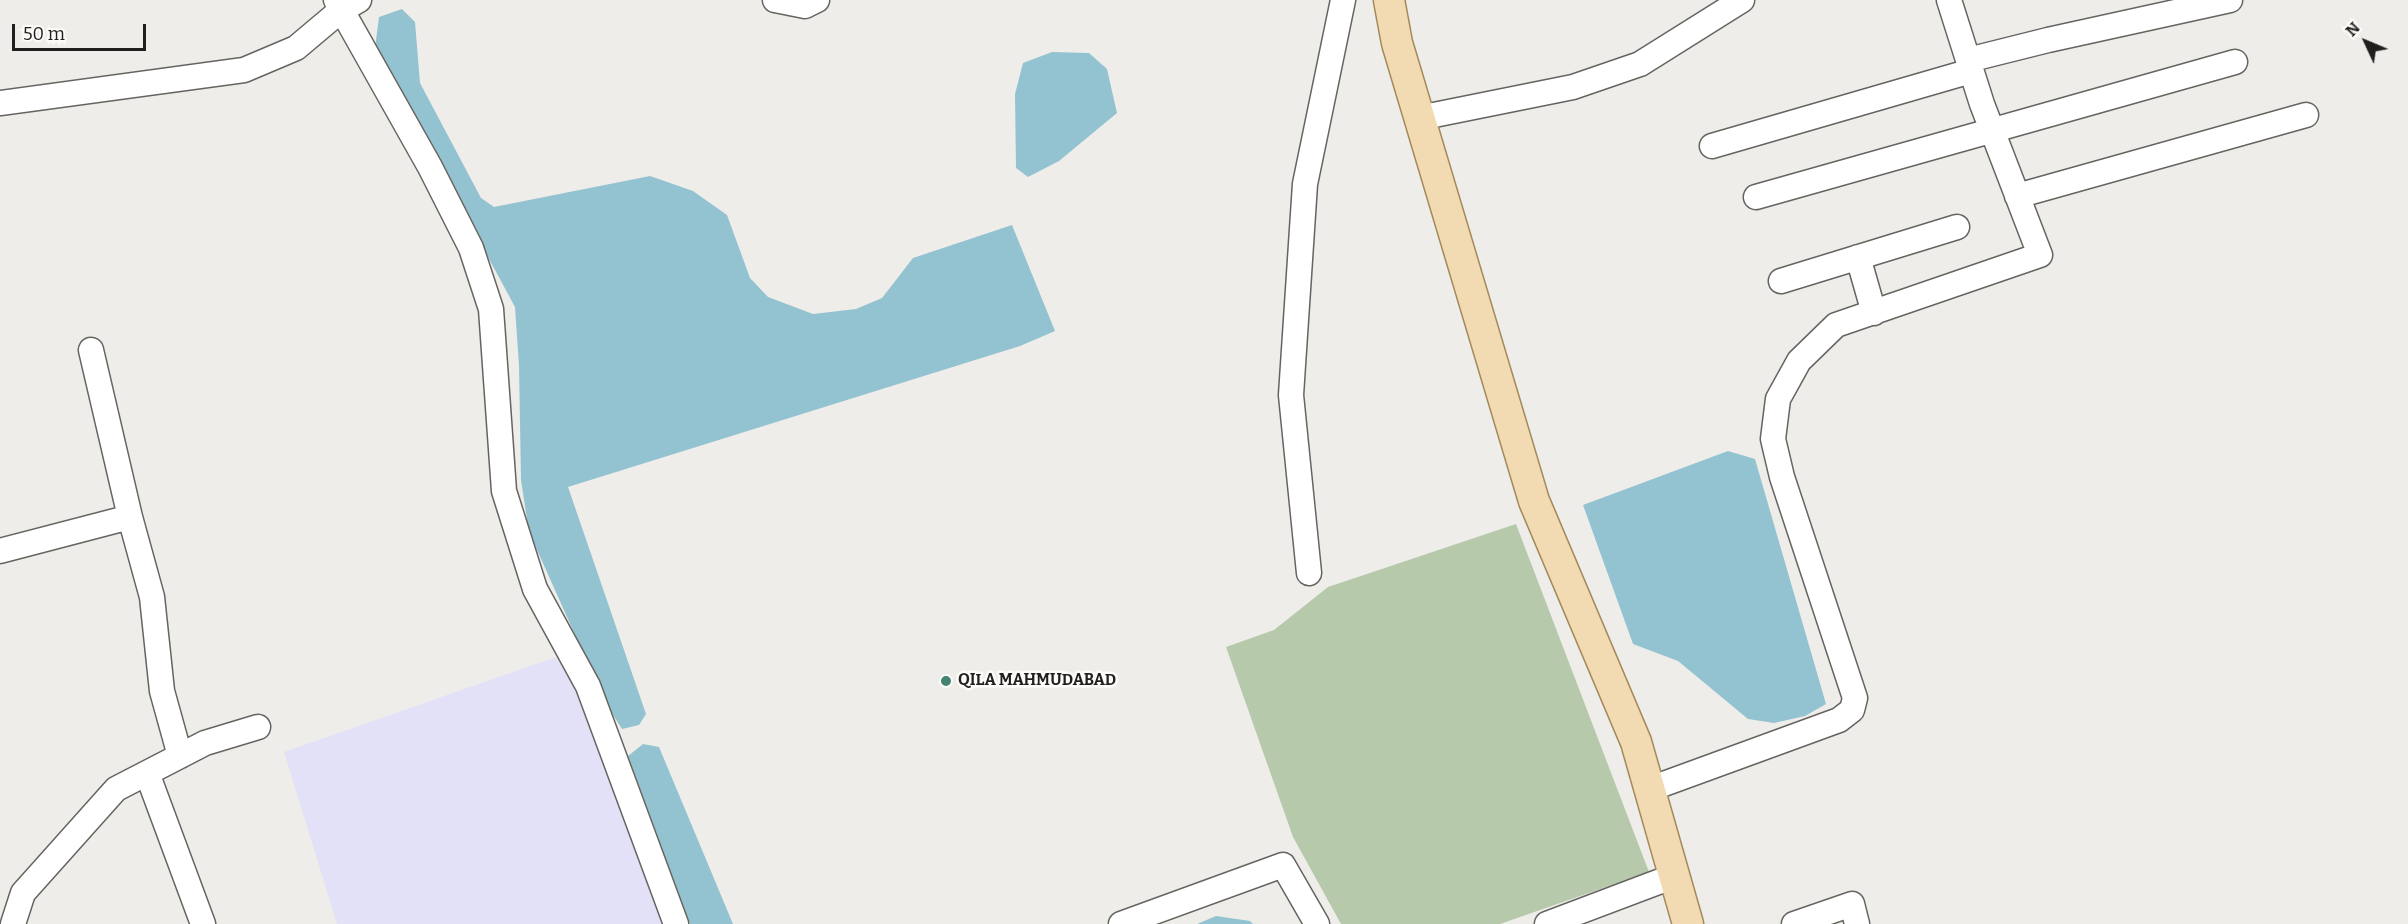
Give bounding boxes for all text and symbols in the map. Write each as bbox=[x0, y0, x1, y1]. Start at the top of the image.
scale bar bbox=[15, 12, 148, 50]
north arrow bbox=[2336, 12, 2396, 72]
text: N bbox=[2342, 18, 2364, 40]
text: 50 m bbox=[23, 23, 65, 45]
place label: QILA MAHMUDABAD bbox=[958, 671, 1116, 691]
marker: QILA MAHMUDABAD bbox=[939, 674, 953, 688]

